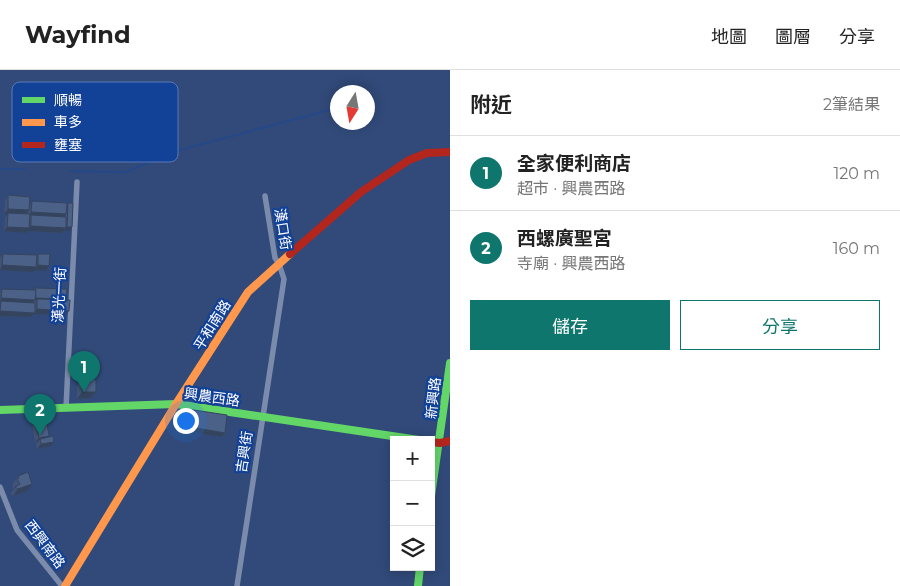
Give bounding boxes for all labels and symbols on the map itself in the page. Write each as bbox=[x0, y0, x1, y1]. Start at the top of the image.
legend bbox=[12, 82, 178, 162]
north arrow bbox=[330, 85, 375, 130]
text: 順暢 bbox=[54, 91, 82, 109]
text: 車多 bbox=[54, 113, 82, 131]
text: 壅塞 bbox=[54, 136, 82, 154]
street label: 漢口街 bbox=[271, 207, 295, 251]
street label: 漢光一街 bbox=[49, 267, 69, 323]
street label: 平和南路 bbox=[190, 296, 234, 354]
pin: 1 bbox=[68, 351, 100, 392]
street label: 新興路 bbox=[422, 376, 444, 420]
street label: 興農西路 bbox=[183, 384, 241, 410]
pin: 2 bbox=[24, 394, 56, 435]
your location bbox=[173, 408, 199, 434]
street label: 吉興街 bbox=[232, 430, 256, 474]
street label: 西興南路 bbox=[21, 516, 69, 572]

